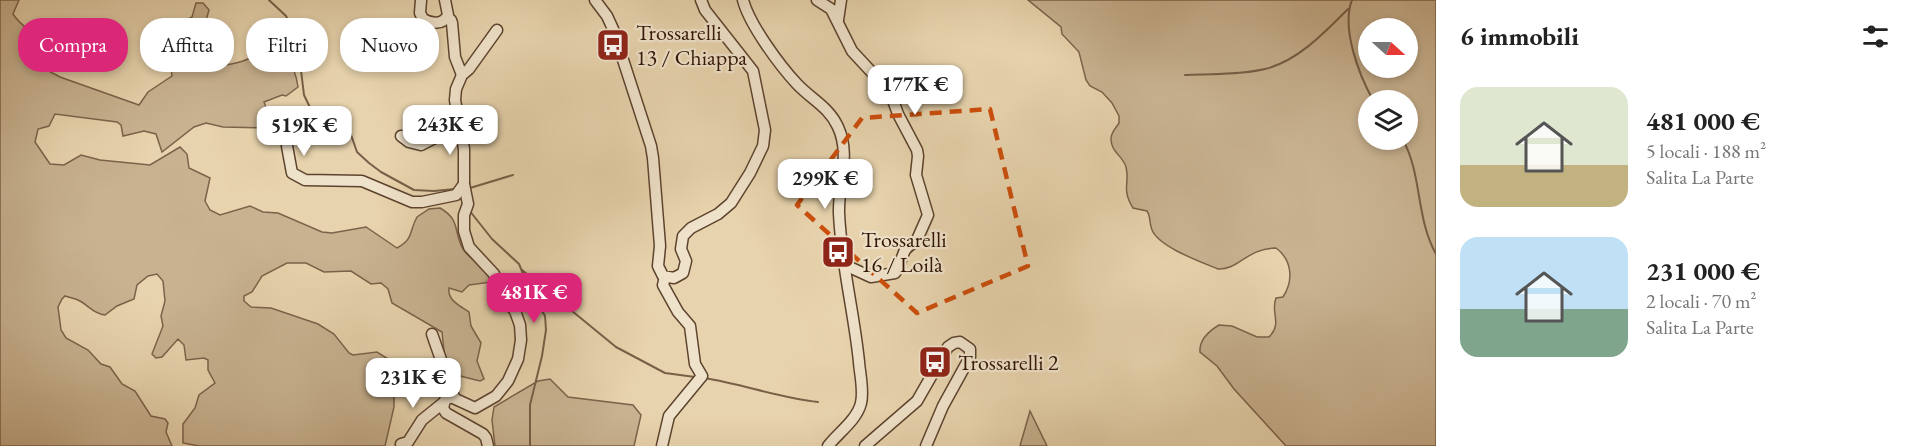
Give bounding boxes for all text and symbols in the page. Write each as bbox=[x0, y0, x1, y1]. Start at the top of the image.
chip: Compra bbox=[18, 18, 128, 72]
chip: Affitta bbox=[140, 18, 234, 72]
chip: Filtri bbox=[246, 18, 328, 72]
chip: Nuovo bbox=[340, 18, 439, 72]
place label: Trossarelli 13 / Chiappa bbox=[636, 18, 747, 72]
north arrow bbox=[1358, 18, 1418, 78]
map controls bbox=[1358, 18, 1418, 150]
text: 6 immobili bbox=[1460, 19, 1579, 53]
icon: filters bbox=[1859, 20, 1892, 53]
bus stop icon: Trossarelli 13 / Chiappa bbox=[595, 27, 631, 63]
pin: 177K € bbox=[866, 65, 964, 116]
text: 177K € bbox=[882, 71, 948, 97]
button: layers bbox=[1358, 90, 1418, 150]
text: 481 000 € bbox=[1646, 104, 1760, 138]
pin: 243K € bbox=[401, 105, 499, 156]
pin: 519K € bbox=[255, 106, 353, 157]
text: 243K € bbox=[417, 111, 483, 137]
icon: home bbox=[1508, 111, 1580, 183]
text: 519K € bbox=[271, 112, 337, 138]
text: 5 locali · 188 m² bbox=[1646, 138, 1766, 164]
pin: 299K € bbox=[776, 159, 874, 210]
text: Salita La Parte bbox=[1646, 164, 1754, 190]
text: 299K € bbox=[792, 165, 858, 191]
place label: Trossarelli 16 / Loilà bbox=[861, 225, 947, 279]
bus stop icon: Trossarelli 16 / Loilà bbox=[820, 234, 856, 270]
text: 231 000 € bbox=[1646, 254, 1760, 288]
icon: home bbox=[1508, 261, 1580, 333]
pin: 481K € bbox=[485, 273, 583, 324]
text: 481K € bbox=[501, 279, 567, 305]
text: 2 locali · 70 m² bbox=[1646, 288, 1757, 314]
text: Salita La Parte bbox=[1646, 314, 1754, 340]
bus stop icon: Trossarelli 2 bbox=[917, 344, 953, 380]
place label: Trossarelli 2 bbox=[958, 348, 1059, 377]
pin: 231K € bbox=[364, 358, 462, 409]
text: 231K € bbox=[380, 364, 446, 390]

